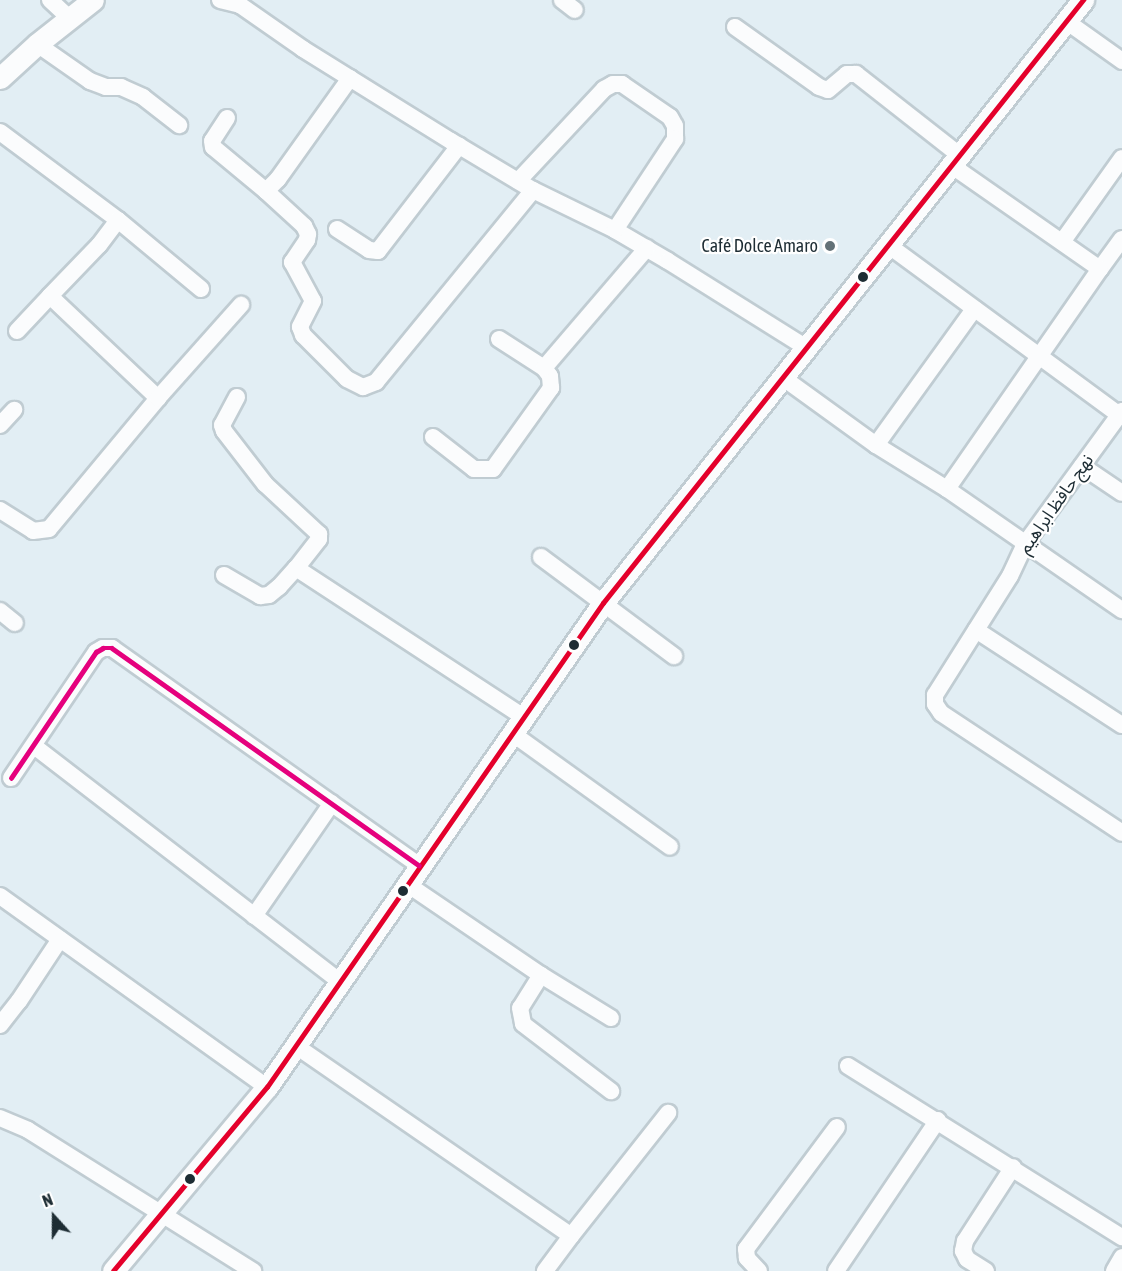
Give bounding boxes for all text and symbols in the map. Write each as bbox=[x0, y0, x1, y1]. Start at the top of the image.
place label: Café Dolce Amaro bbox=[702, 235, 818, 257]
marker: Café Dolce Amaro bbox=[823, 239, 837, 253]
unlabelled marker bbox=[857, 271, 869, 283]
street label: نهج حافظ ابراهيم bbox=[1014, 450, 1098, 558]
unlabelled marker bbox=[568, 639, 580, 651]
unlabelled marker bbox=[397, 885, 409, 897]
unlabelled marker bbox=[184, 1173, 196, 1185]
north arrow bbox=[24, 1187, 84, 1247]
text: N bbox=[40, 1190, 55, 1210]

